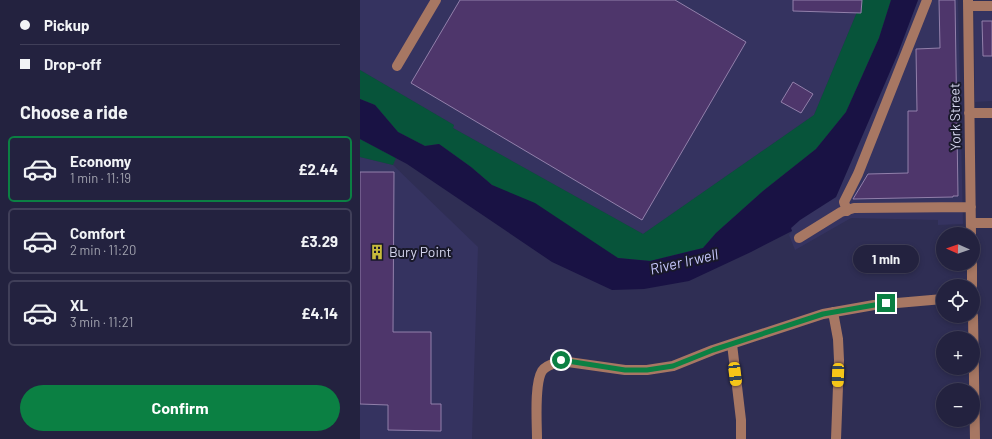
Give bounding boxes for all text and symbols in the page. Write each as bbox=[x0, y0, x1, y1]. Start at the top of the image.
text: Pickup bbox=[44, 16, 90, 34]
text: Drop-off bbox=[44, 55, 102, 73]
street label: York Street bbox=[945, 83, 964, 151]
text: Choose a ride bbox=[20, 101, 128, 123]
icon: car bbox=[22, 151, 58, 187]
text: Economy bbox=[70, 152, 131, 170]
text: £2.44 bbox=[298, 160, 338, 178]
text: 1 min · 11:19 bbox=[70, 170, 131, 186]
icon: car bbox=[22, 223, 58, 259]
text: Comfort bbox=[70, 224, 125, 242]
north arrow bbox=[936, 227, 980, 271]
map controls bbox=[936, 227, 980, 427]
text: £3.29 bbox=[300, 232, 338, 250]
text: 2 min · 11:20 bbox=[70, 242, 136, 258]
building icon: Bury Point bbox=[368, 243, 386, 261]
place label: Bury Point bbox=[389, 243, 452, 260]
water label: River Irwell bbox=[648, 244, 720, 278]
callout: 1 min bbox=[853, 245, 919, 273]
text: 1 min bbox=[872, 251, 900, 267]
button: locate bbox=[936, 279, 980, 323]
route end bbox=[877, 294, 895, 312]
icon: car bbox=[22, 295, 58, 331]
text: XL bbox=[70, 296, 88, 314]
text: £4.14 bbox=[301, 304, 338, 322]
text: 3 min · 11:21 bbox=[70, 314, 133, 330]
button: + bbox=[936, 331, 980, 375]
route start bbox=[552, 351, 570, 369]
car bbox=[728, 361, 742, 387]
car bbox=[832, 363, 844, 387]
button: − bbox=[936, 383, 980, 427]
button: Confirm bbox=[20, 385, 340, 431]

